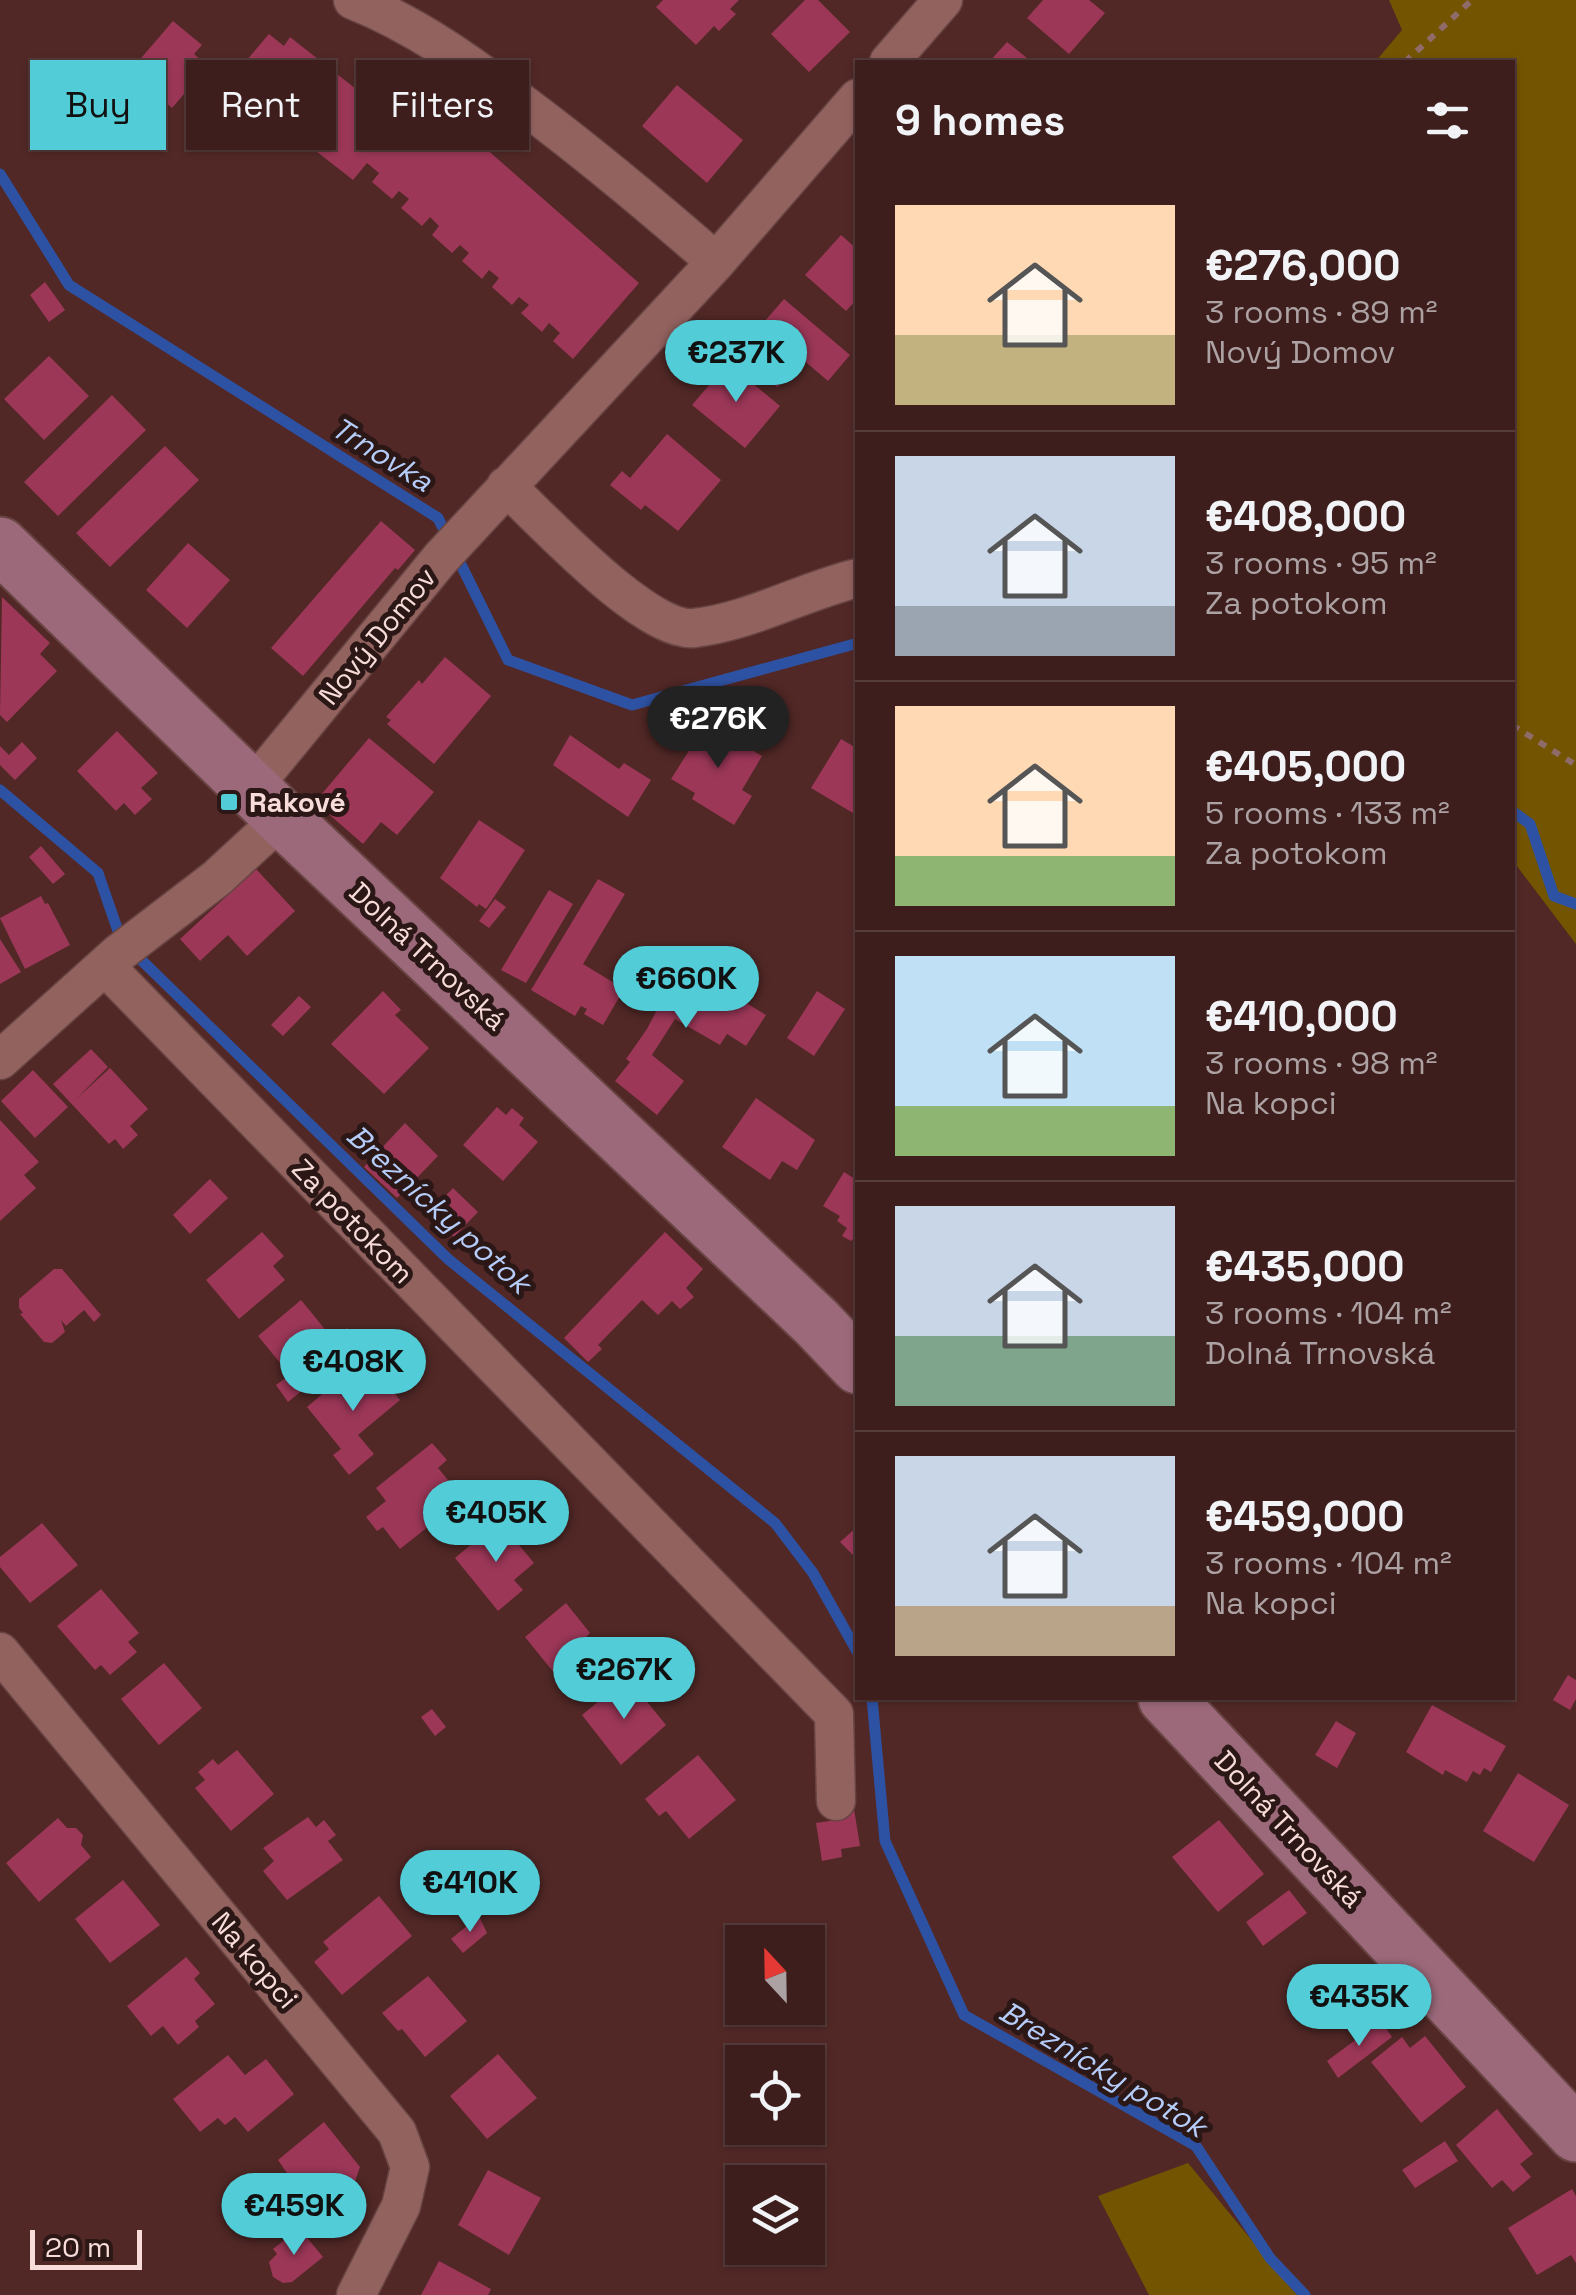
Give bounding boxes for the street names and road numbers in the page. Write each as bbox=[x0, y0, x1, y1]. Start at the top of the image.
street label: Nový Domov bbox=[311, 560, 443, 712]
street label: Dolná Trnovská bbox=[342, 874, 514, 1038]
street label: Za potokom bbox=[285, 1151, 421, 1291]
street label: Dolná Trnovská bbox=[1207, 1743, 1371, 1915]
street label: Na kopci bbox=[204, 1904, 306, 2016]

